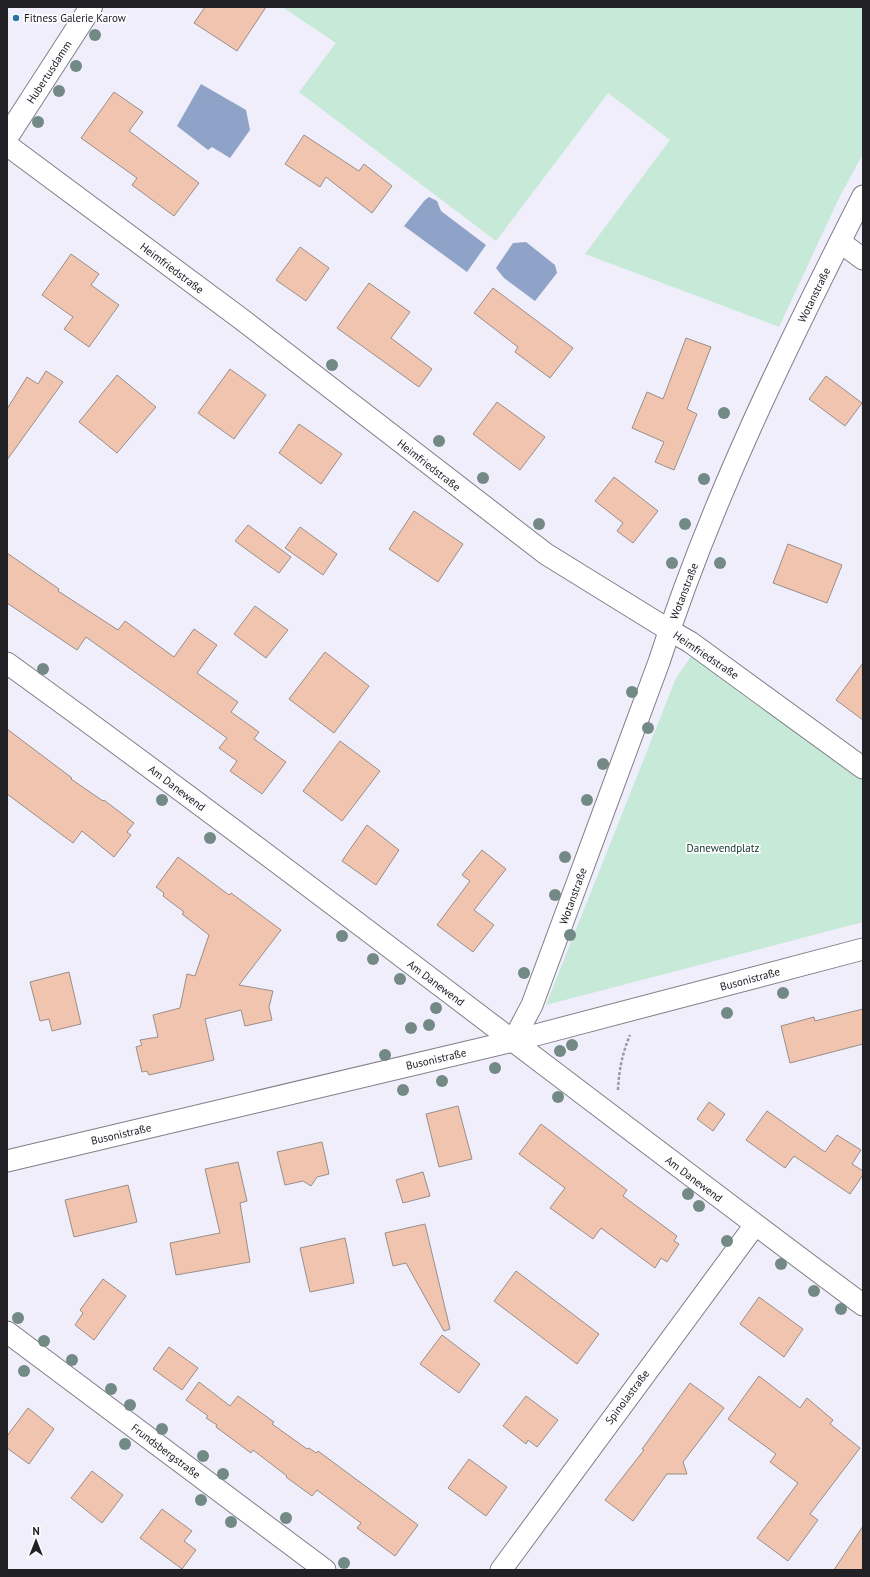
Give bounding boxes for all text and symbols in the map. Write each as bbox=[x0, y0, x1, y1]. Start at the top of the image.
place label: Fitness Galerie Karow bbox=[24, 11, 126, 25]
marker: Fitness Galerie Karow bbox=[11, 13, 21, 23]
street label: Hubertusdamm bbox=[23, 38, 75, 106]
street label: Heimfriedstraße bbox=[137, 239, 207, 297]
street label: Wotanstraße bbox=[795, 265, 833, 325]
street label: Heimfriedstraße bbox=[395, 436, 464, 494]
street label: Wotanstraße bbox=[667, 560, 701, 621]
street label: Heimfriedstraße bbox=[670, 628, 742, 682]
street label: Am Danewend bbox=[146, 762, 208, 814]
park label: Danewendplatz bbox=[687, 841, 760, 855]
street label: Wotanstraße bbox=[556, 865, 590, 926]
street label: Am Danewend bbox=[405, 957, 467, 1009]
street label: Busonistraße bbox=[718, 964, 782, 994]
street label: Busonistraße bbox=[404, 1045, 468, 1073]
street label: Busonistraße bbox=[89, 1120, 153, 1148]
street label: Am Danewend bbox=[663, 1153, 725, 1205]
street label: Spinolastraße bbox=[602, 1367, 652, 1427]
street label: Frundsbergstraße bbox=[129, 1421, 204, 1482]
north arrow bbox=[16, 1521, 56, 1561]
text: N bbox=[32, 1524, 40, 1538]

